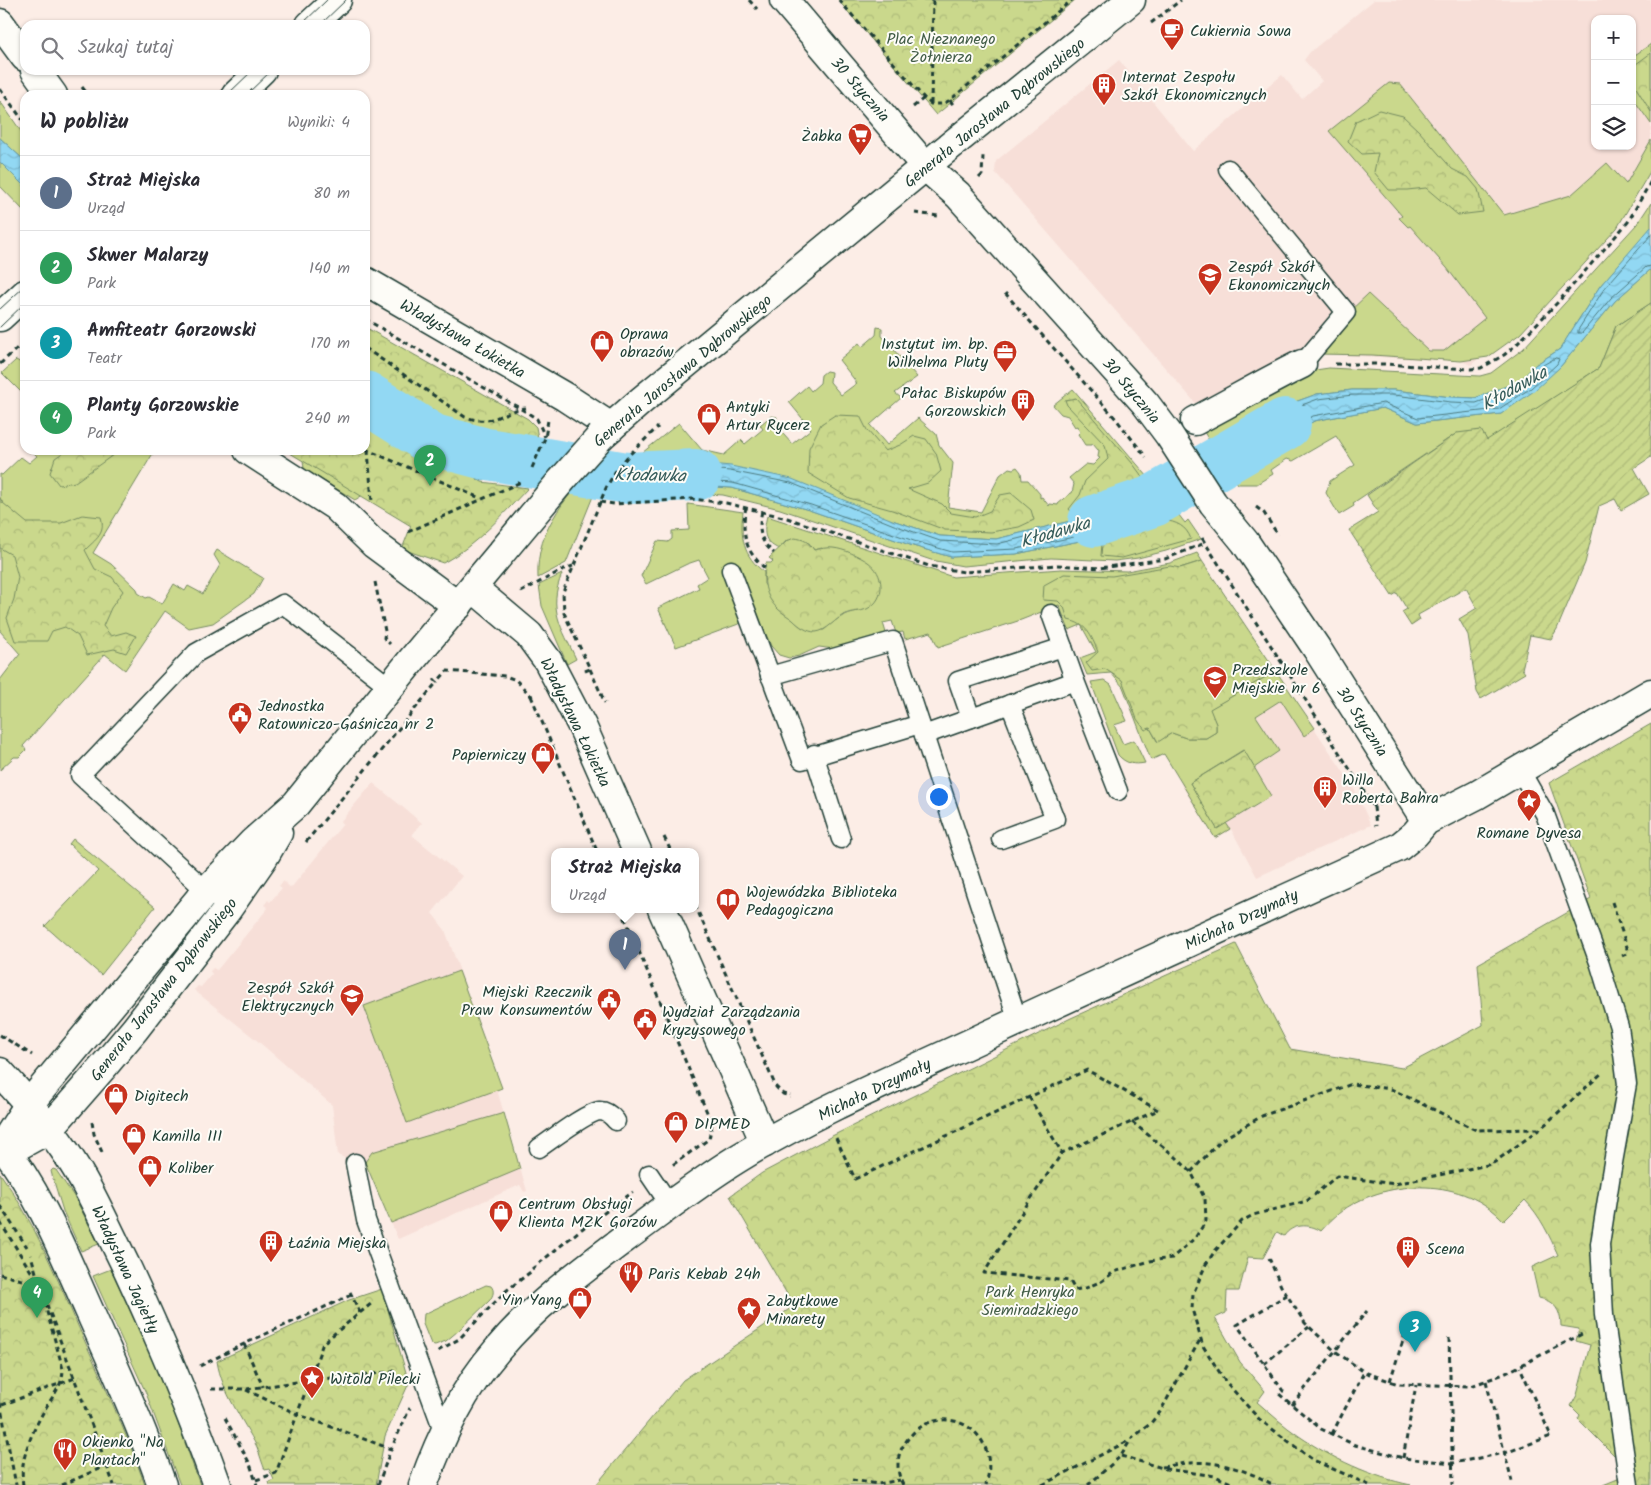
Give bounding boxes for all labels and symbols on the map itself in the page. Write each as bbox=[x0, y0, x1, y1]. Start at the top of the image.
cafe icon: Cukiernia Sowa bbox=[1159, 17, 1185, 51]
place label: Cukiernia Sowa bbox=[1190, 19, 1291, 44]
park label: Plac Nieznanego Żołnierza bbox=[886, 27, 996, 70]
street label: Generała Jarosława Dąbrowskiego bbox=[899, 32, 1091, 194]
street label: 30 Stycznia bbox=[824, 52, 895, 128]
place label: Internat Zespołu Szkół Ekonomicznych bbox=[1122, 65, 1267, 108]
building icon: Internat Zespołu Szkół Ekonomicznych bbox=[1091, 72, 1117, 106]
supermarket icon: Żabka bbox=[847, 122, 873, 156]
place label: Żabka bbox=[801, 124, 842, 149]
place label: Zespół Szkół Ekonomicznych bbox=[1228, 255, 1330, 298]
school or university icon: Zespół Szkół Ekonomicznych bbox=[1197, 262, 1223, 296]
street label: Generała Jarosława Dąbrowskiego bbox=[588, 289, 778, 454]
street label: Władysława Łokietka bbox=[395, 293, 530, 385]
place label: Oprawa obrazów bbox=[620, 322, 674, 365]
shop icon: Oprawa obrazów bbox=[589, 329, 615, 363]
place label: Instytut im. bp. Wilhelma Pluty bbox=[881, 332, 988, 375]
office icon: Instytut im. bp. Wilhelma Pluty bbox=[992, 339, 1018, 373]
street label: 30 Stycznia bbox=[1096, 352, 1166, 430]
water label: Kłodawka bbox=[1476, 358, 1554, 419]
place label: Pałac Biskupów Gorzowskich bbox=[901, 381, 1006, 424]
building icon: Pałac Biskupów Gorzowskich bbox=[1010, 388, 1036, 422]
place label: Antyki Artur Rycerz bbox=[726, 395, 810, 438]
shop icon: Antyki Artur Rycerz bbox=[696, 402, 722, 436]
pin: 2 bbox=[414, 445, 446, 486]
water label: Kłodawka bbox=[614, 461, 688, 492]
water label: Kłodawka bbox=[1017, 509, 1095, 557]
street label: Władysława Łokietka bbox=[532, 654, 617, 792]
place label: Przedszkole Miejskie nr 6 bbox=[1232, 658, 1321, 701]
school or university icon: Przedszkole Miejskie nr 6 bbox=[1202, 665, 1228, 699]
street label: 30 Stycznia bbox=[1330, 682, 1394, 762]
place label: Jednostka Ratowniczo-Gaśnicza nr 2 bbox=[258, 694, 434, 737]
public building icon: Jednostka Ratowniczo-Gaśnicza nr 2 bbox=[227, 701, 253, 735]
shop icon: Papierniczy bbox=[530, 741, 556, 775]
place label: Papierniczy bbox=[452, 743, 526, 768]
place label: Willa Roberta Bahra bbox=[1342, 768, 1439, 811]
building icon: Willa Roberta Bahra bbox=[1312, 775, 1338, 809]
your location bbox=[926, 784, 952, 810]
place icon: Romane Dyvesa bbox=[1516, 788, 1542, 822]
place label: Romane Dyvesa bbox=[1476, 821, 1582, 846]
place label: Wojewódzka Biblioteka Pedagogiczna bbox=[746, 880, 897, 923]
street label: Michała Drzymały bbox=[1181, 883, 1303, 958]
library icon: Wojewódzka Biblioteka Pedagogiczna bbox=[715, 887, 741, 921]
street label: Generała Jarosława Dąbrowskiego bbox=[84, 893, 244, 1087]
pin: 1 bbox=[609, 929, 641, 970]
place label: Zespół Szkół Elektrycznych bbox=[241, 976, 335, 1019]
place label: Miejski Rzecznik Praw Konsumentów bbox=[461, 980, 592, 1023]
school or university icon: Zespół Szkół Elektrycznych bbox=[339, 983, 365, 1017]
public building icon: Miejski Rzecznik Praw Konsumentów bbox=[596, 987, 622, 1021]
place label: Wydział Zarządzania Kryzysowego bbox=[662, 1000, 800, 1043]
public building icon: Wydział Zarządzania Kryzysowego bbox=[632, 1007, 658, 1041]
street label: Michała Drzymały bbox=[814, 1052, 936, 1129]
shop icon: Digitech bbox=[103, 1082, 129, 1116]
place label: Digitech bbox=[134, 1084, 189, 1109]
shop icon: DIPMED bbox=[663, 1110, 689, 1144]
place label: DIPMED bbox=[694, 1112, 750, 1137]
shop icon: Kamilla III bbox=[121, 1122, 147, 1156]
place label: Kamilla III bbox=[152, 1124, 222, 1149]
shop icon: Koliber bbox=[137, 1154, 163, 1188]
place label: Koliber bbox=[168, 1156, 215, 1181]
place label: Centrum Obsługi Klienta MZK Gorzów bbox=[518, 1192, 657, 1235]
shop icon: Centrum Obsługi Klienta MZK Gorzów bbox=[488, 1199, 514, 1233]
street label: Władysława Jagiełły bbox=[84, 1201, 166, 1338]
building icon: Łaźnia Miejska bbox=[258, 1229, 284, 1263]
place label: Łaźnia Miejska bbox=[288, 1231, 386, 1256]
building icon: Scena bbox=[1395, 1235, 1421, 1269]
place label: Scena bbox=[1426, 1237, 1465, 1262]
restaurant icon: Paris Kebab 24h bbox=[618, 1260, 644, 1294]
place label: Paris Kebab 24h bbox=[648, 1262, 761, 1287]
pin: 4 bbox=[21, 1277, 53, 1318]
park label: Park Henryka Siemiradzkiego bbox=[981, 1280, 1079, 1323]
shop icon: Yin Yang bbox=[567, 1286, 593, 1320]
place label: Yin Yang bbox=[501, 1288, 562, 1313]
place label: Zabytkowe Minarety bbox=[766, 1289, 838, 1332]
place icon: Zabytkowe Minarety bbox=[736, 1296, 762, 1330]
pin: 3 bbox=[1399, 1311, 1431, 1352]
place icon: Witold Pilecki bbox=[299, 1365, 325, 1399]
place label: Witold Pilecki bbox=[330, 1367, 421, 1392]
place label: Okienko "Na Plantach" bbox=[82, 1430, 164, 1473]
restaurant icon: Okienko "Na Plantach" bbox=[52, 1437, 78, 1471]

